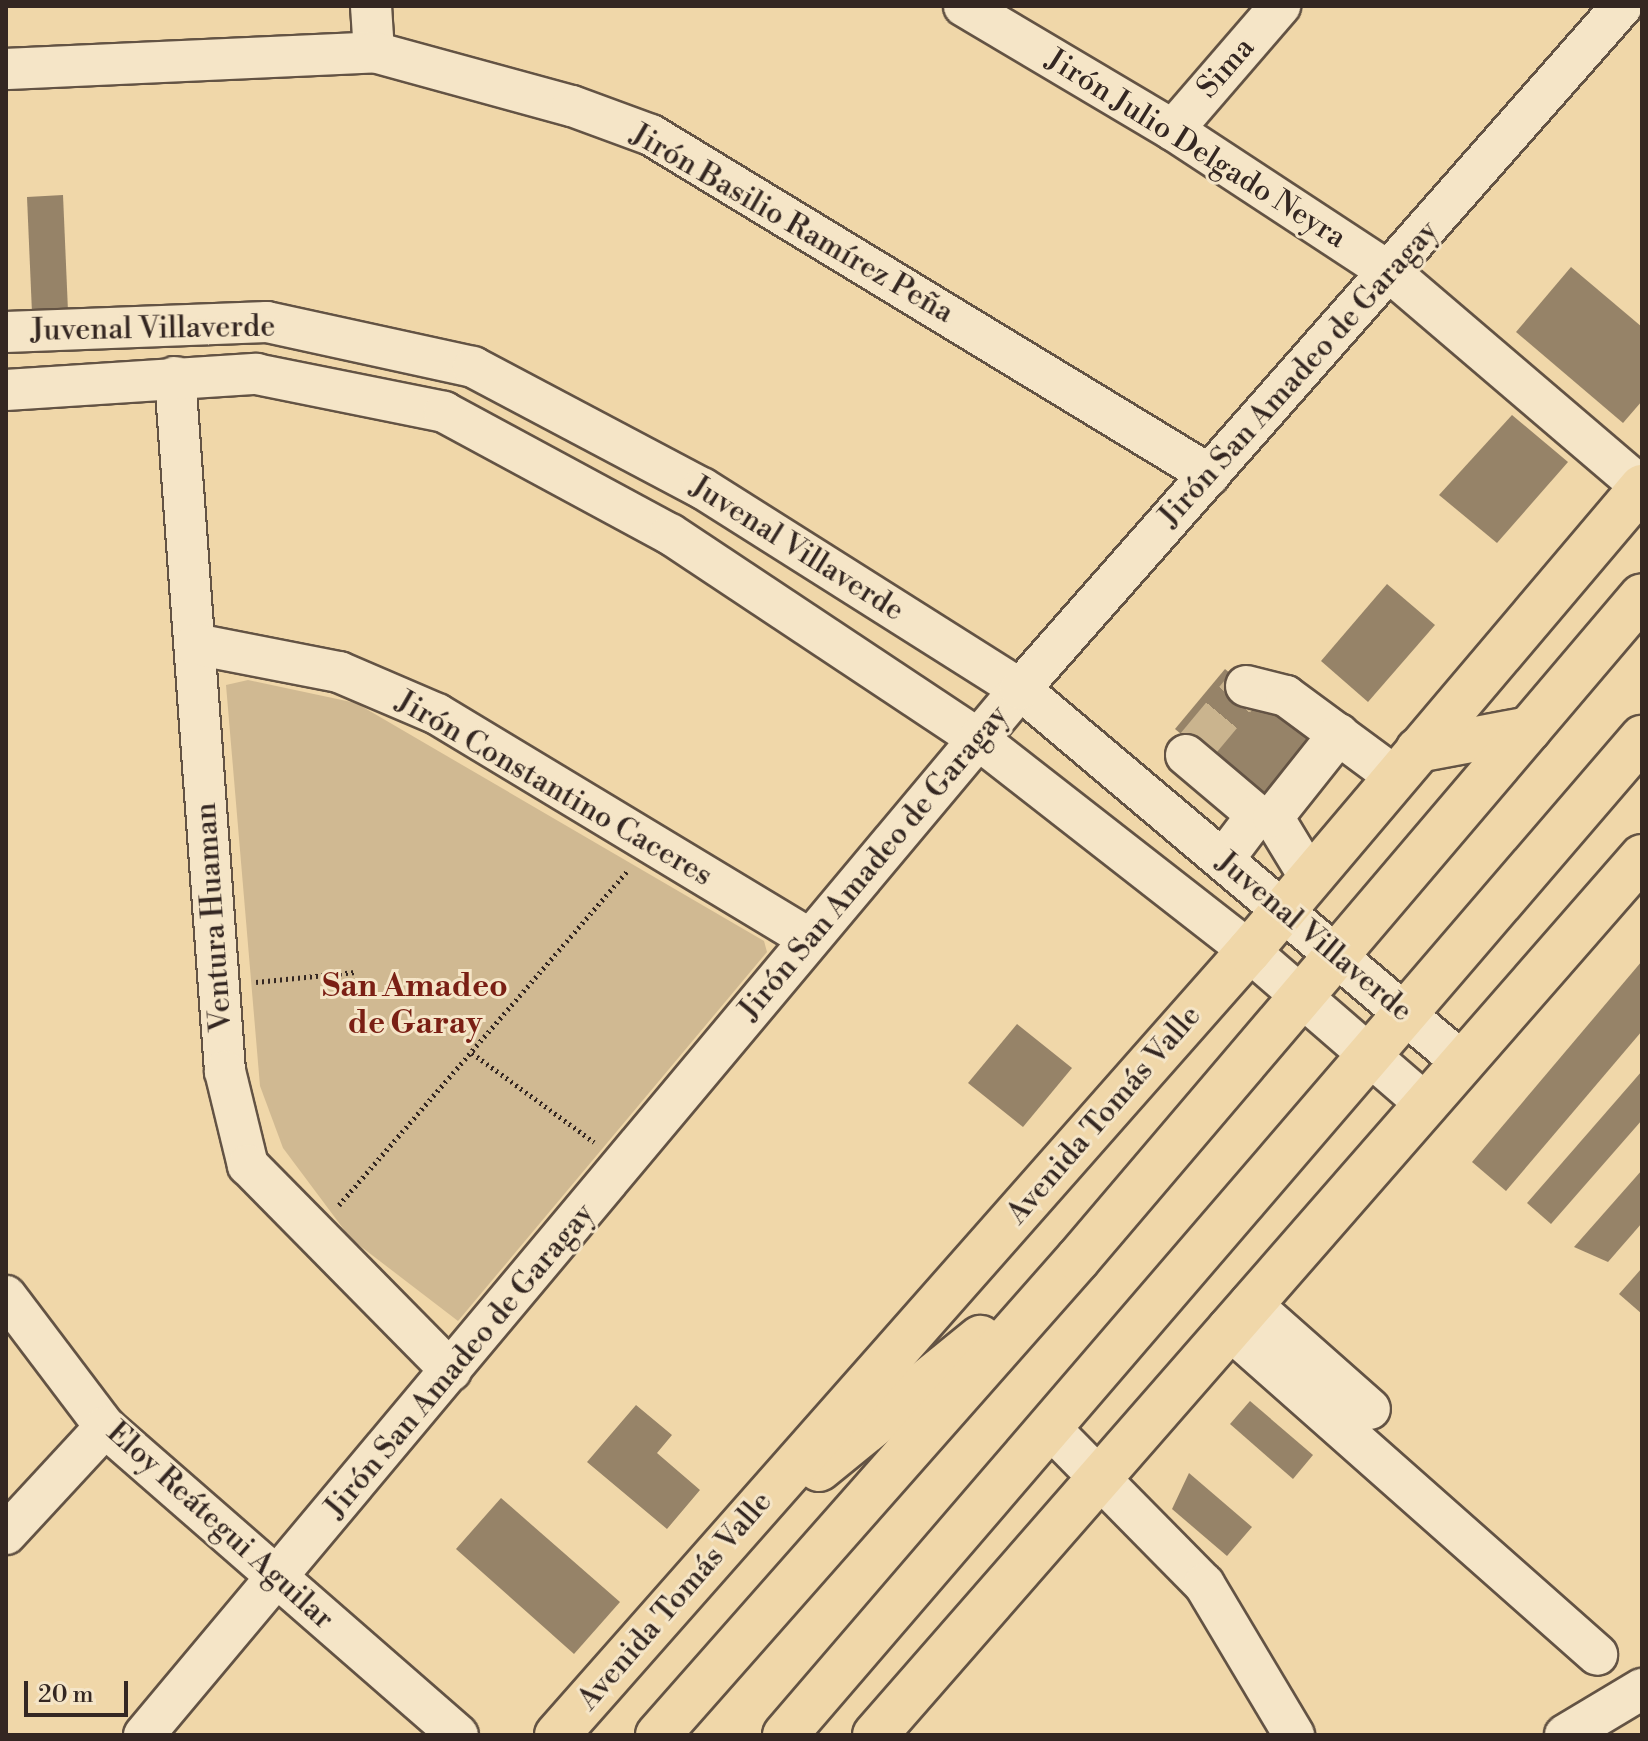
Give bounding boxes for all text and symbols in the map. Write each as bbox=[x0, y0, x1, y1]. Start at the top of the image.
street label: Sima bbox=[1190, 30, 1262, 106]
street label: Jirón Julio Delgado Neyra bbox=[1039, 42, 1353, 256]
street label: Jirón Basilio Ramírez Peña bbox=[624, 117, 960, 331]
street label: Jirón San Amadeo de Garagay bbox=[1152, 213, 1446, 535]
street label: Juvenal Villaverde bbox=[30, 309, 276, 349]
street label: Juvenal Villaverde bbox=[684, 469, 910, 629]
street label: Jirón Constantino Caceres bbox=[390, 684, 718, 894]
street label: Jirón San Amadeo de Garagay bbox=[732, 698, 1016, 1028]
street label: Ventura Huaman bbox=[188, 801, 240, 1033]
street label: Juvenal Villaverde bbox=[1209, 845, 1419, 1029]
district label: San Amadeo de Garay bbox=[322, 968, 508, 1043]
street label: Avenida Tomás Valle bbox=[999, 998, 1209, 1232]
street label: Jirón San Amadeo de Garagay bbox=[318, 1196, 602, 1526]
street label: Eloy Reátegui Aguilar bbox=[99, 1415, 341, 1637]
street label: Avenida Tomás Valle bbox=[570, 1484, 780, 1718]
scale bar bbox=[28, 1665, 132, 1715]
text: 20 m bbox=[38, 1680, 94, 1710]

